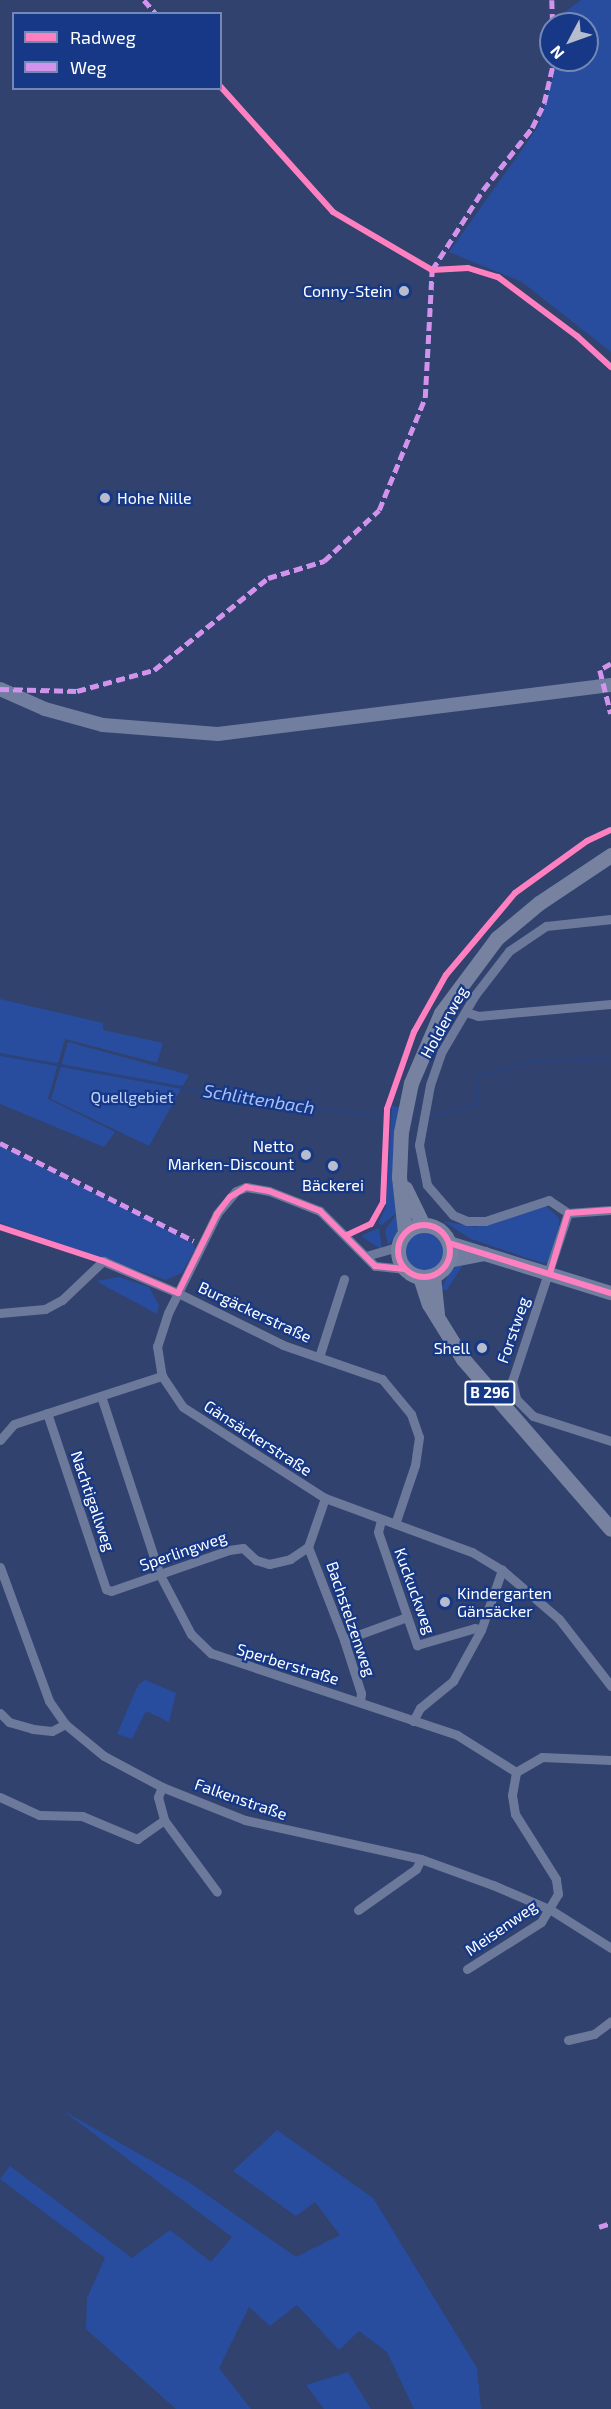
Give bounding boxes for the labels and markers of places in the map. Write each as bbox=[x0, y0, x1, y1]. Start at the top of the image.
place label: Conny-Stein bbox=[303, 281, 392, 301]
marker: Conny-Stein bbox=[397, 284, 411, 298]
place label: Hohe Nille bbox=[117, 488, 192, 508]
marker: Hohe Nille bbox=[98, 491, 112, 505]
place label: Netto Marken-Discount bbox=[168, 1136, 294, 1174]
marker: Netto Marken-Discount bbox=[299, 1148, 313, 1162]
marker: Bäckerei bbox=[326, 1159, 340, 1173]
place label: Bäckerei bbox=[302, 1175, 364, 1195]
place label: Shell bbox=[434, 1338, 470, 1358]
marker: Shell bbox=[475, 1341, 489, 1355]
place label: Kindergarten Gänsäcker bbox=[457, 1583, 552, 1621]
marker: Kindergarten Gänsäcker bbox=[438, 1595, 452, 1609]

